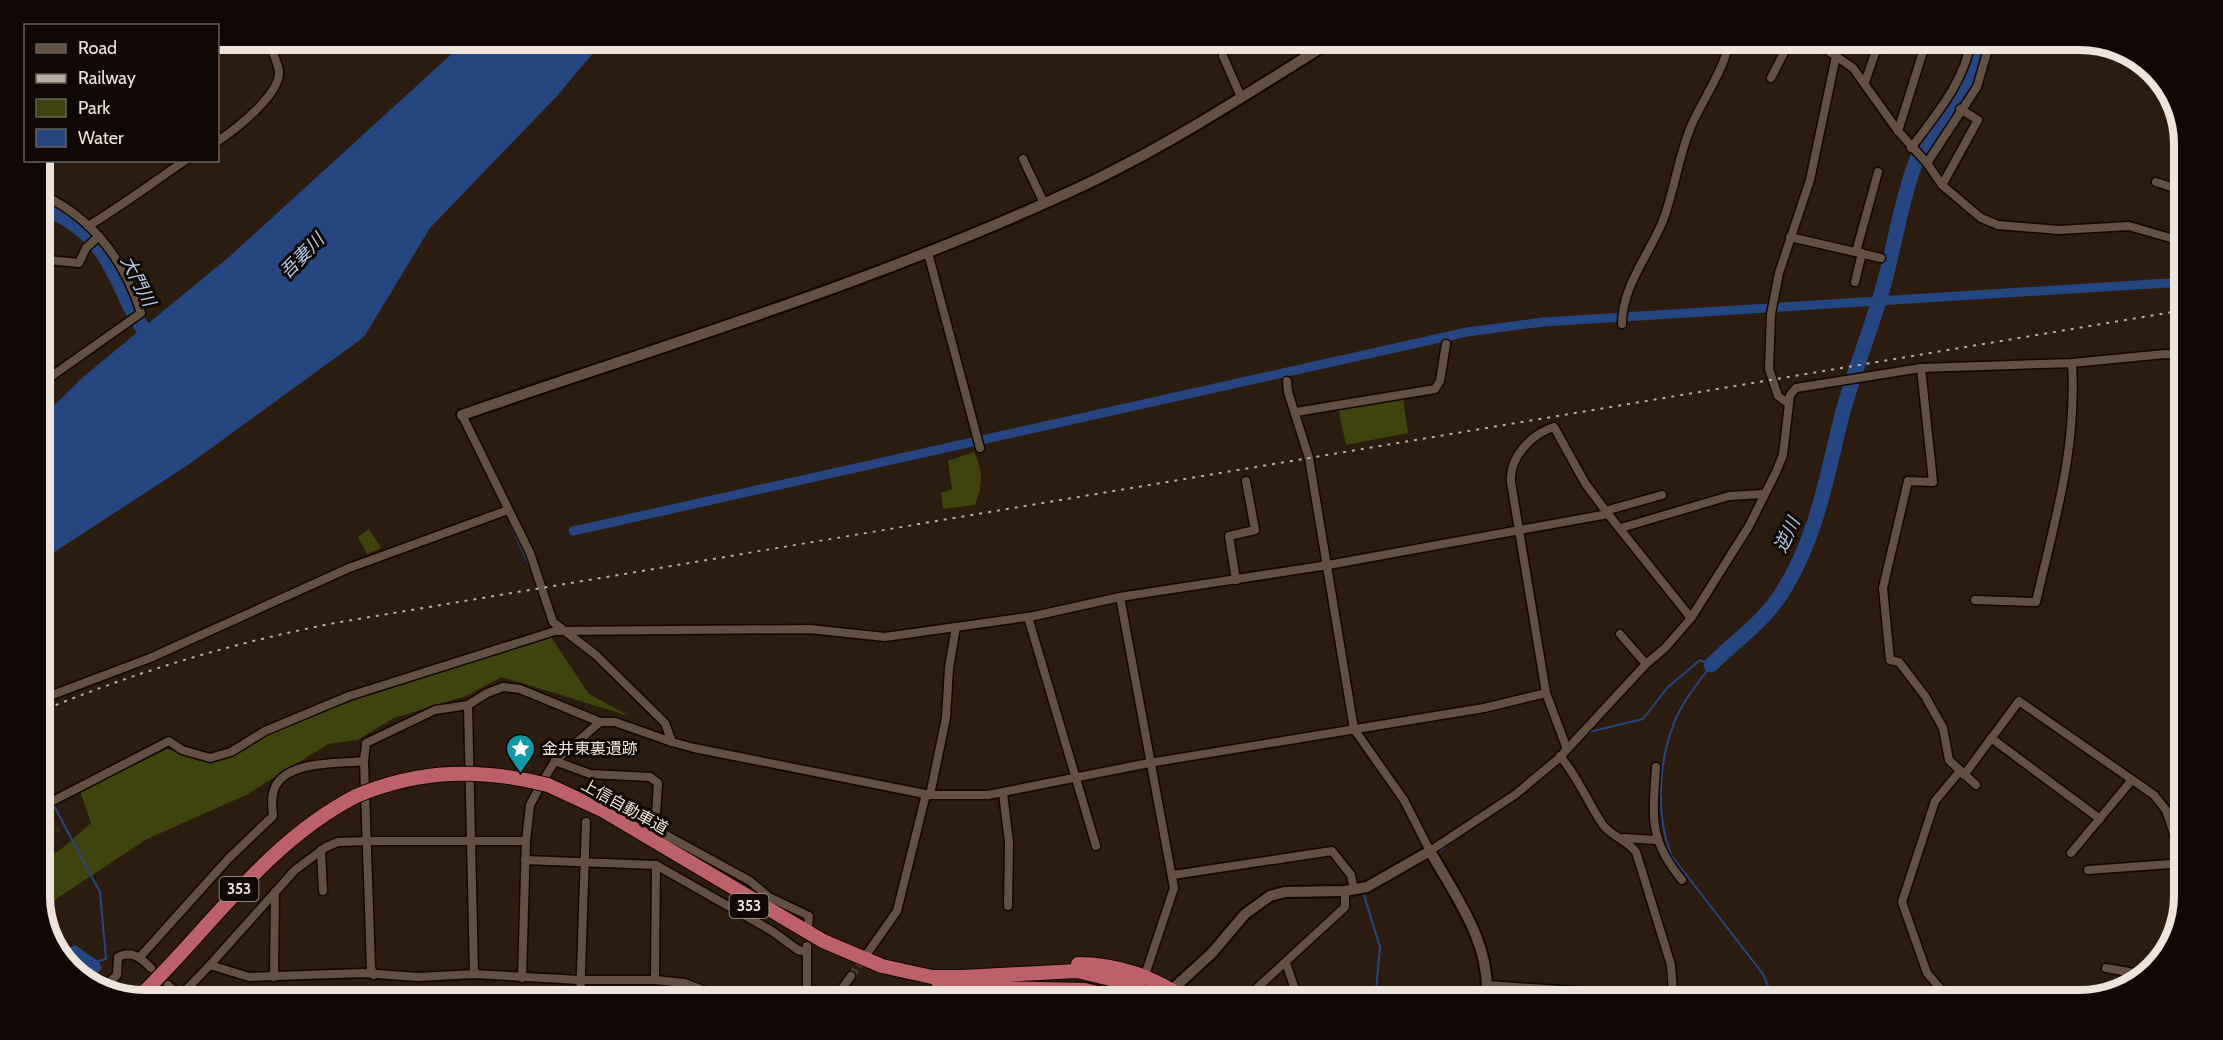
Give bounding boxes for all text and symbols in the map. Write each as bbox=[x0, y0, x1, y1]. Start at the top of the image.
legend bbox=[24, 24, 219, 162]
text: Road bbox=[78, 37, 117, 59]
text: Railway bbox=[78, 67, 136, 89]
text: Park bbox=[78, 97, 111, 119]
text: Water bbox=[78, 127, 124, 149]
water label: 吾妻川 bbox=[275, 227, 330, 283]
water label: 大門川 bbox=[116, 252, 161, 312]
water label: 逆川 bbox=[1769, 512, 1805, 556]
place icon: 金井東裏遺跡 bbox=[505, 732, 537, 774]
place label: 金井東裏遺跡 bbox=[542, 739, 638, 758]
street label: 上信自動車道 bbox=[578, 775, 671, 838]
road number: 353 bbox=[220, 877, 258, 901]
road number: 353 bbox=[730, 894, 768, 918]

